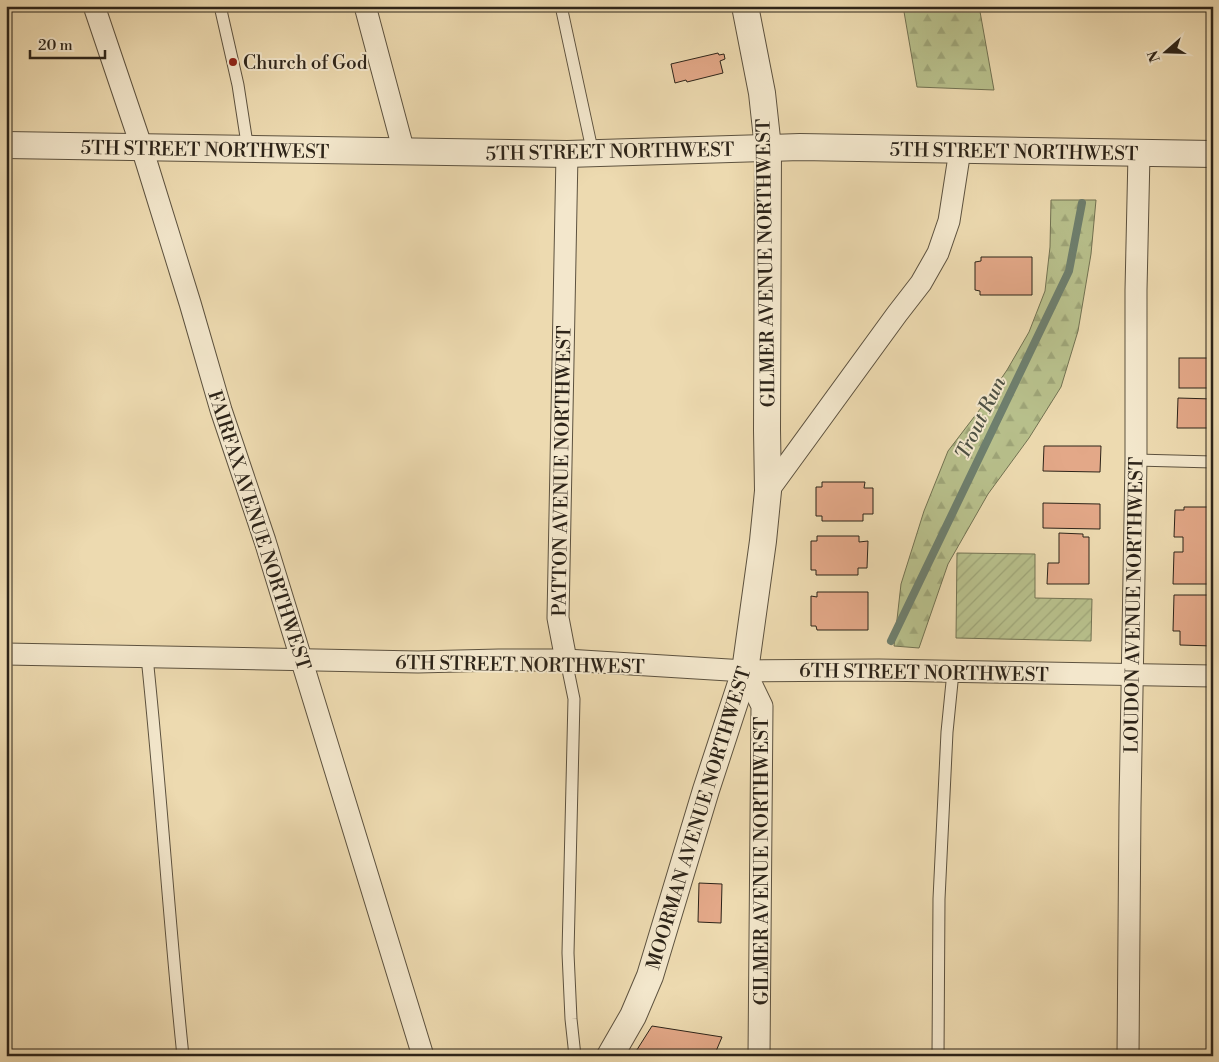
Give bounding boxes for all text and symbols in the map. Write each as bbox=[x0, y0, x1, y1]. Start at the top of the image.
scale bar bbox=[30, 28, 105, 60]
north arrow bbox=[1142, 28, 1192, 78]
text: 20 m bbox=[38, 36, 73, 55]
text: N bbox=[1144, 48, 1165, 64]
place label: Church of God bbox=[243, 51, 368, 75]
marker: Church of God bbox=[227, 56, 239, 68]
street label: GILMER AVENUE NORTHWEST bbox=[751, 119, 781, 407]
street label: 5TH STREET NORTHWEST bbox=[81, 136, 329, 164]
street label: 5TH STREET NORTHWEST bbox=[486, 138, 734, 166]
street label: 5TH STREET NORTHWEST bbox=[890, 138, 1138, 166]
street label: PATTON AVENUE NORTHWEST bbox=[547, 325, 577, 617]
water label: Trout Run bbox=[951, 372, 1012, 464]
street label: FAIRFAX AVENUE NORTHWEST bbox=[202, 387, 316, 673]
street label: LOUDON AVENUE NORTHWEST bbox=[1119, 457, 1149, 753]
street label: 6TH STREET NORTHWEST bbox=[395, 651, 645, 679]
street label: 6TH STREET NORTHWEST bbox=[799, 659, 1049, 687]
street label: MOORMAN AVENUE NORTHWEST bbox=[641, 664, 757, 973]
street label: GILMER AVENUE NORTHWEST bbox=[750, 717, 774, 1005]

